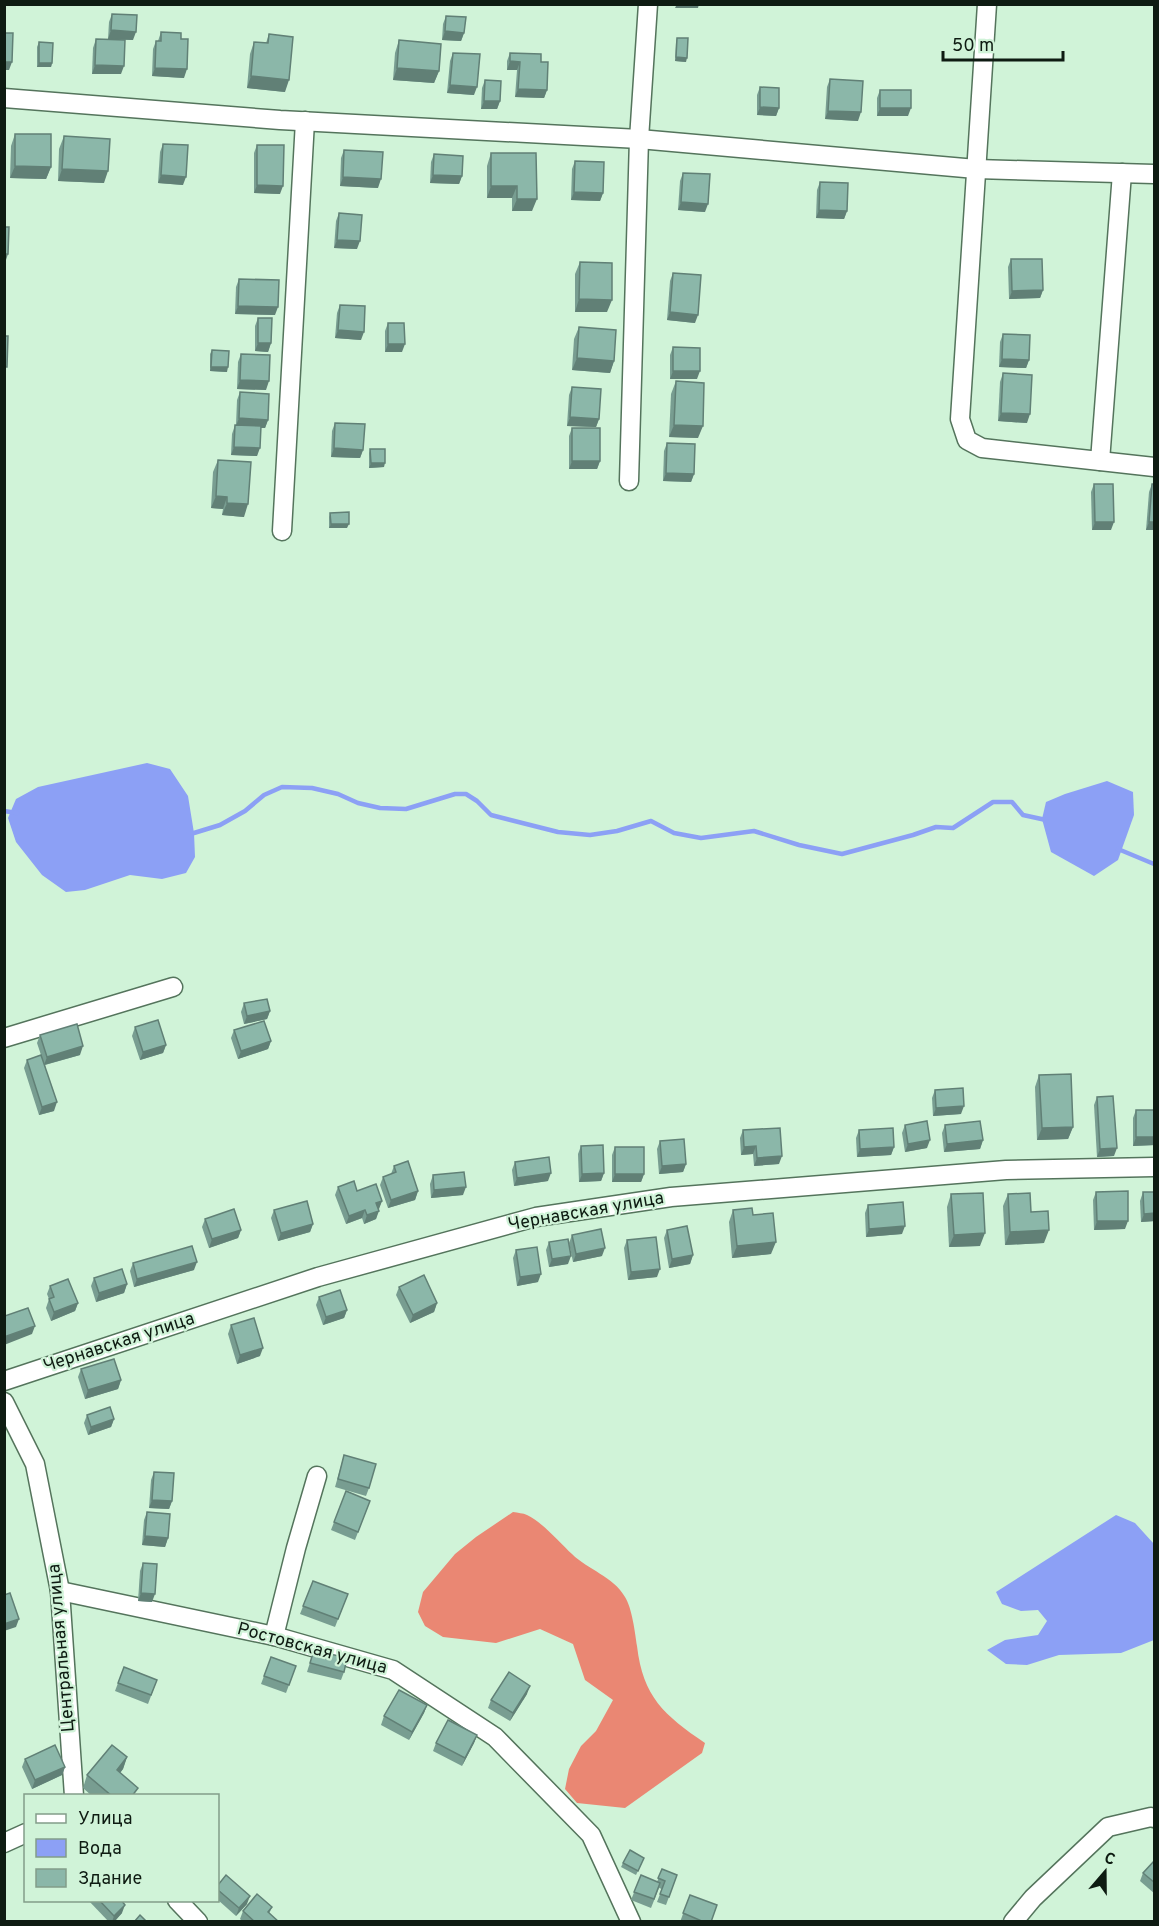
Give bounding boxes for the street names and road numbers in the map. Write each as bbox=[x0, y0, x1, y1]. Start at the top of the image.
street label: Чернавская улица bbox=[506, 1187, 666, 1237]
street label: Чернавская улица bbox=[40, 1308, 198, 1378]
street label: Центральная улица bbox=[43, 1563, 81, 1733]
street label: Ростовская улица bbox=[234, 1618, 390, 1680]

